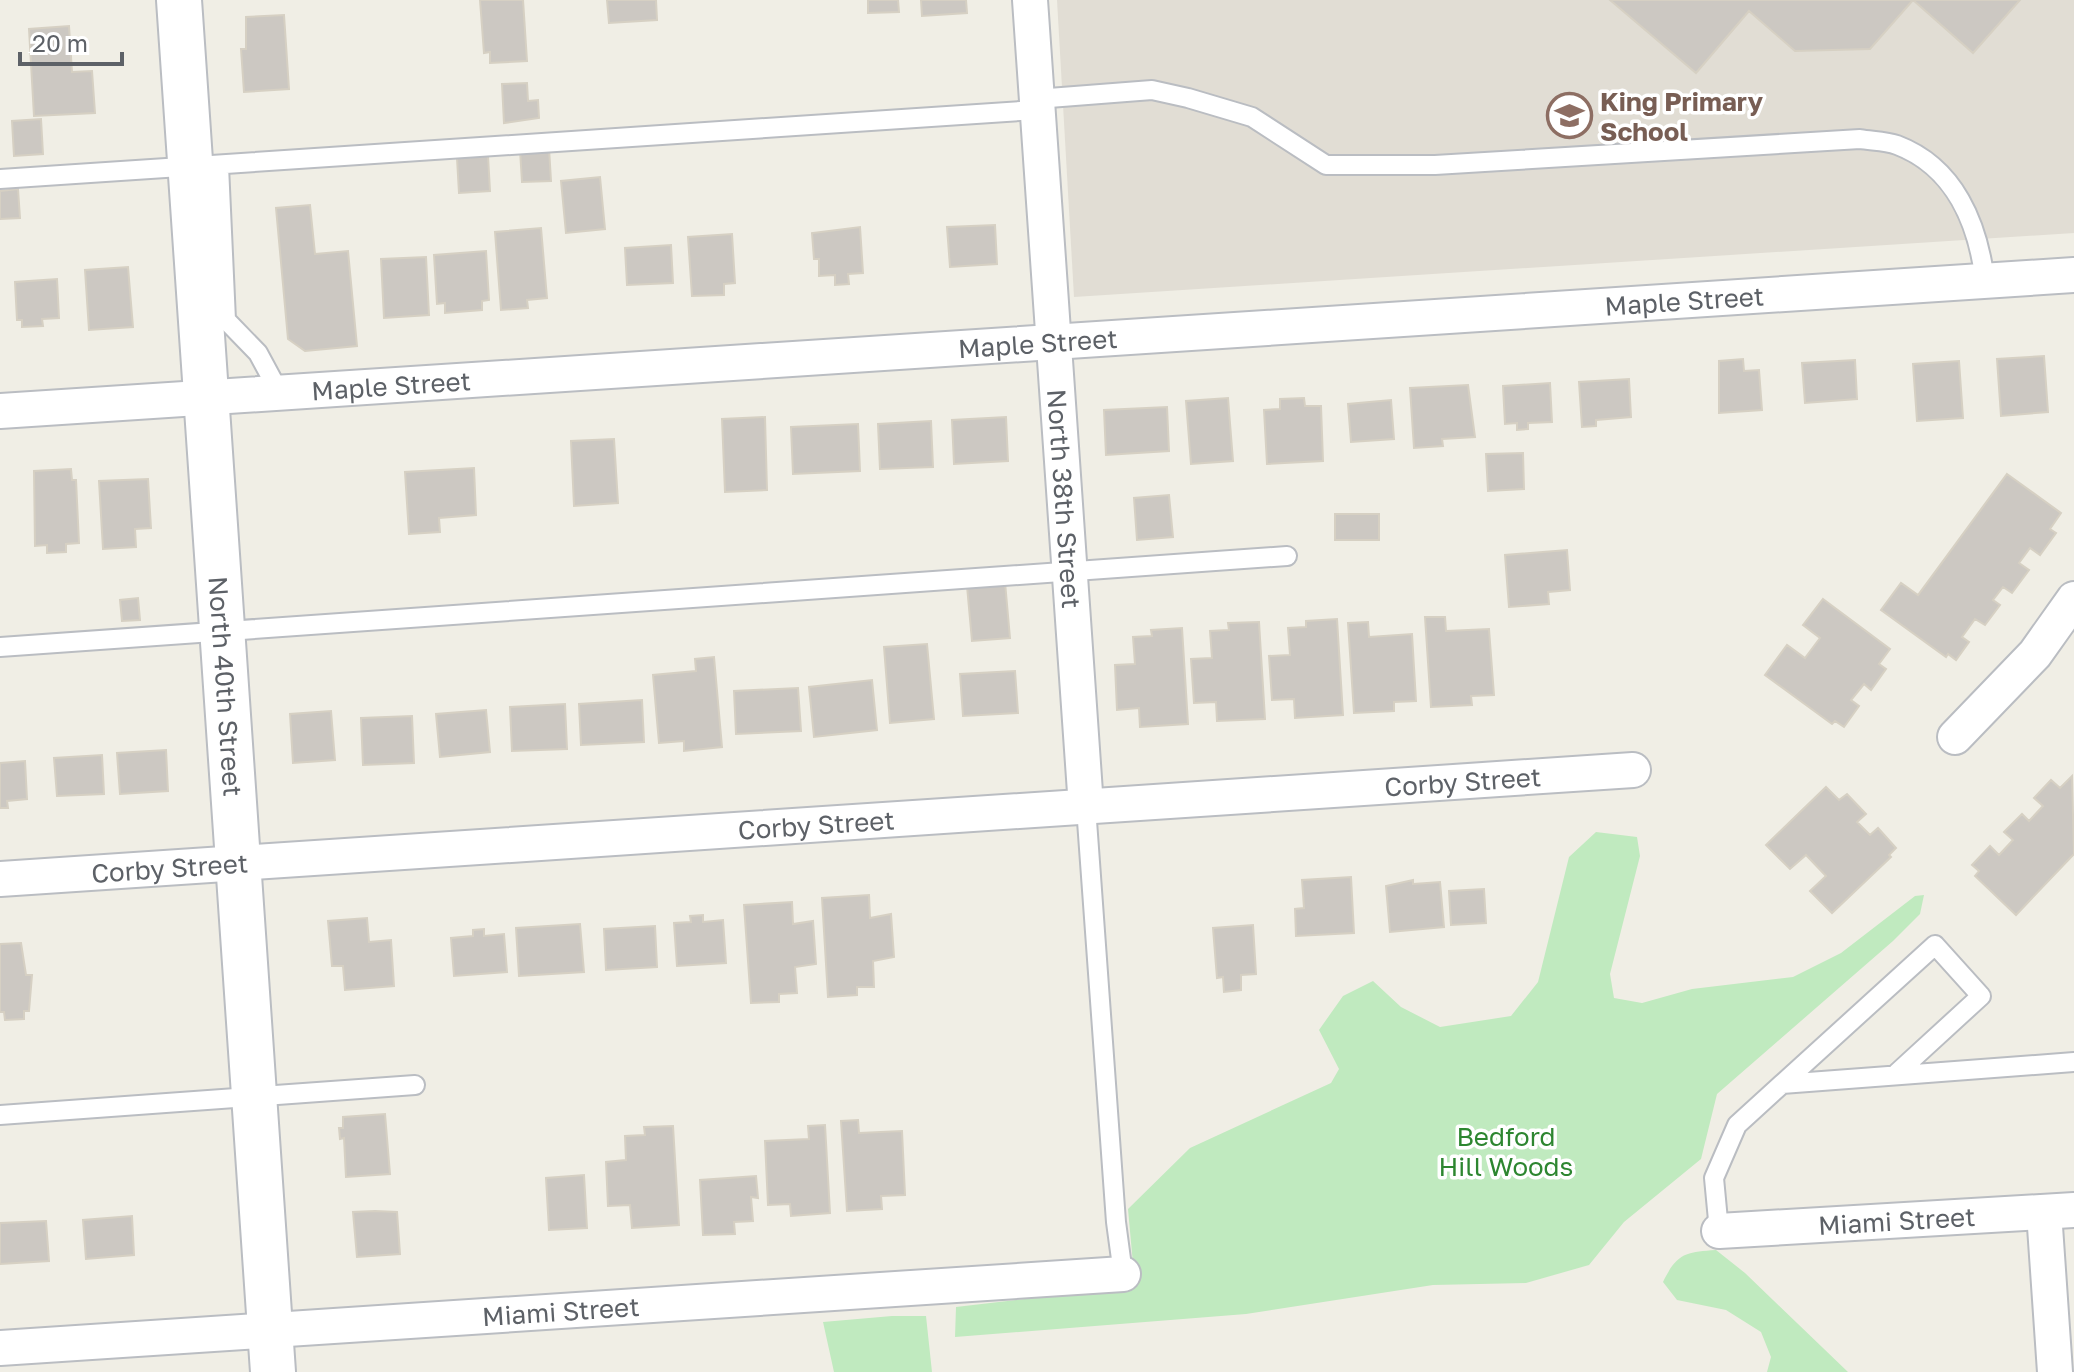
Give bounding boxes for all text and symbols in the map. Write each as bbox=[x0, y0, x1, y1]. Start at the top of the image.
scale bar bbox=[20, 16, 122, 66]
text: 20 m bbox=[32, 28, 88, 57]
place label: King Primary School bbox=[1600, 86, 1763, 147]
school or university icon: King Primary School bbox=[1545, 92, 1593, 140]
street label: Maple Street bbox=[1604, 280, 1765, 321]
street label: Maple Street bbox=[957, 322, 1118, 364]
street label: Maple Street bbox=[310, 365, 472, 406]
street label: North 38th Street bbox=[1042, 388, 1088, 610]
street label: North 40th Street bbox=[203, 575, 249, 798]
street label: Corby Street bbox=[1383, 761, 1542, 802]
street label: Corby Street bbox=[737, 804, 896, 845]
street label: Corby Street bbox=[90, 847, 249, 888]
park label: Bedford Hill Woods bbox=[1439, 1121, 1573, 1182]
street label: Miami Street bbox=[1817, 1200, 1976, 1241]
street label: Miami Street bbox=[481, 1290, 640, 1332]

